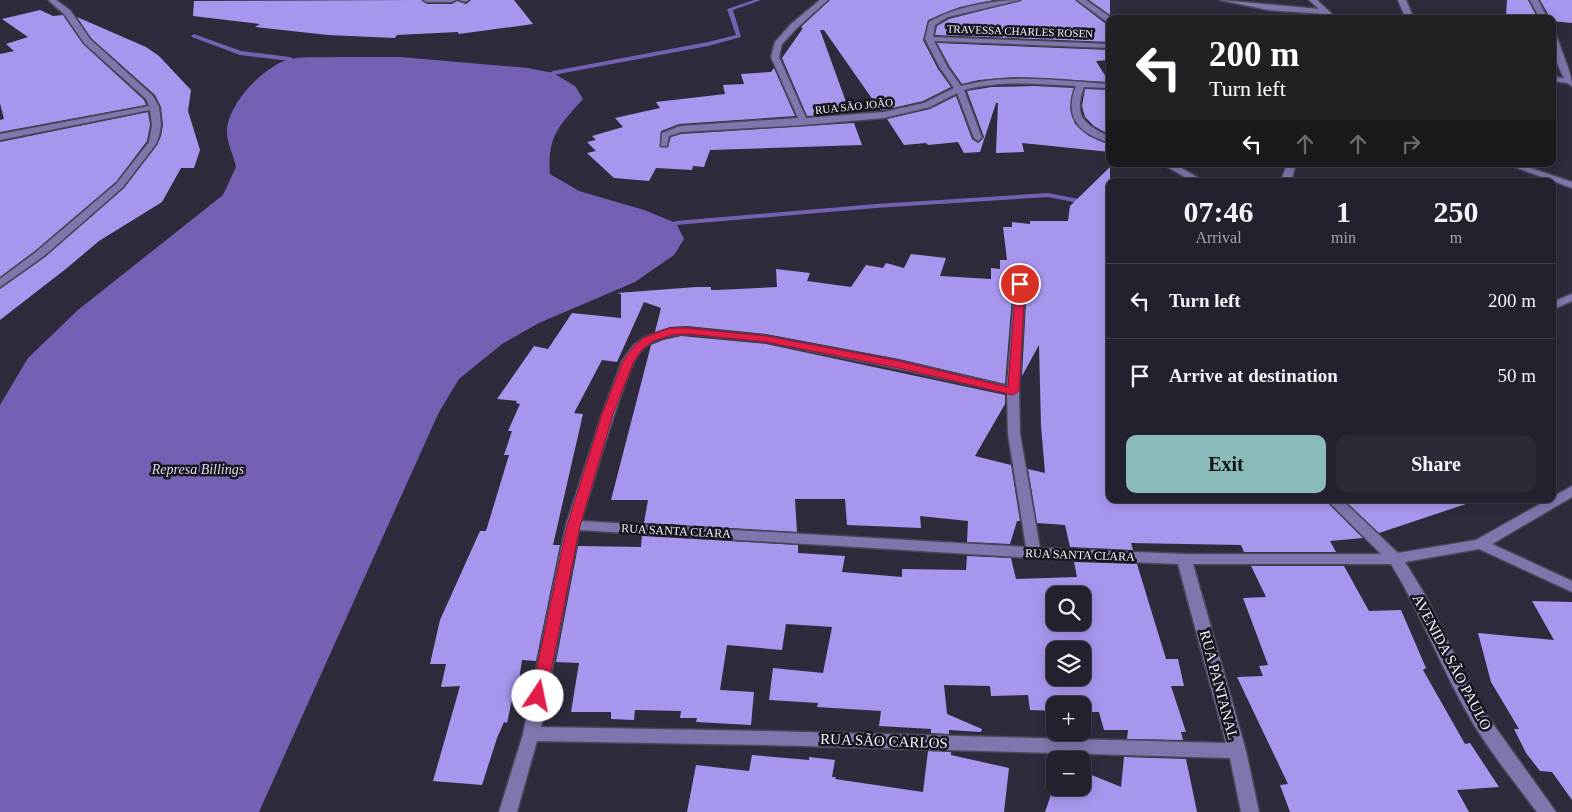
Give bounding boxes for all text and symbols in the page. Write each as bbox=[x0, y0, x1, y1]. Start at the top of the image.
street label: TRAVESSA CHARLES ROSEN bbox=[947, 22, 1093, 40]
icon: left bbox=[1126, 35, 1191, 100]
text: 200 m bbox=[1209, 35, 1299, 74]
text: Turn left bbox=[1209, 76, 1286, 101]
street label: RUA SÃO JOÃO bbox=[814, 96, 894, 116]
icon: left bbox=[1238, 130, 1266, 158]
icon: ahead bbox=[1291, 130, 1319, 158]
icon: ahead bbox=[1344, 130, 1372, 158]
icon: right bbox=[1397, 130, 1425, 158]
text: 07:46 bbox=[1184, 195, 1254, 228]
text: 1 bbox=[1336, 195, 1351, 228]
text: 250 bbox=[1433, 195, 1478, 228]
text: Arrival bbox=[1195, 229, 1242, 246]
text: min bbox=[1331, 229, 1356, 246]
text: m bbox=[1450, 229, 1462, 246]
pin bbox=[999, 263, 1041, 305]
icon: arrive bbox=[1006, 270, 1034, 298]
icon: left bbox=[1126, 287, 1154, 315]
text: Turn left bbox=[1169, 290, 1241, 311]
text: 200 m bbox=[1488, 290, 1536, 311]
icon: arrive bbox=[1126, 362, 1154, 390]
text: Arrive at destination bbox=[1169, 365, 1338, 386]
text: 50 m bbox=[1497, 365, 1536, 386]
button: Exit bbox=[1126, 435, 1326, 493]
button: Share bbox=[1336, 435, 1536, 493]
water label: Represa Billings bbox=[151, 462, 245, 477]
street label: RUA SANTA CLARA bbox=[621, 521, 731, 541]
street label: RUA SANTA CLARA bbox=[1025, 546, 1135, 564]
map controls bbox=[1046, 586, 1091, 796]
button: search bbox=[1046, 586, 1091, 631]
street label: AVENIDA SÃO PAULO bbox=[1409, 591, 1495, 733]
street label: RUA PANTANAL bbox=[1197, 628, 1241, 742]
button: layers bbox=[1046, 641, 1091, 686]
position arrow bbox=[511, 669, 563, 721]
button: + bbox=[1046, 696, 1091, 741]
street label: RUA SÃO CARLOS bbox=[820, 731, 948, 751]
button: − bbox=[1046, 751, 1091, 796]

